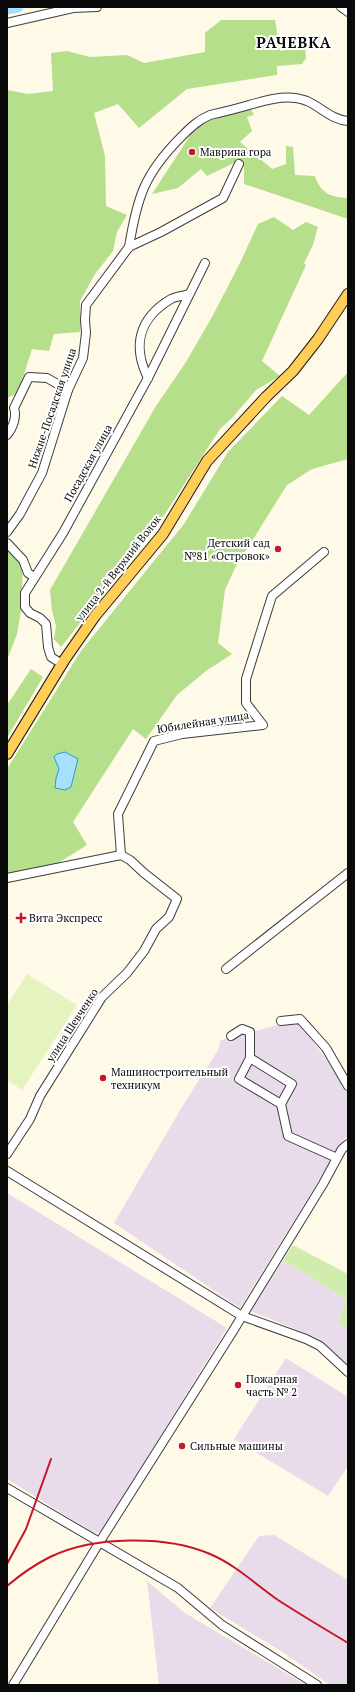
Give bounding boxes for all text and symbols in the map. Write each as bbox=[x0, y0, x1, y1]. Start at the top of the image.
district label: РАЧЕВКА bbox=[256, 32, 332, 52]
place label: Маврина гора bbox=[200, 145, 272, 159]
marker: Маврина гора bbox=[187, 147, 197, 157]
street label: Нижне-Посадская улица bbox=[25, 346, 79, 470]
street label: Посадская улица bbox=[61, 421, 115, 504]
street label: улица 2-й Верхний Волок bbox=[72, 512, 164, 625]
place label: Детский сад №81 «Островок» bbox=[184, 536, 270, 563]
marker: Детский сад №81 «Островок» bbox=[273, 544, 283, 554]
street label: Юбилейная улица bbox=[156, 708, 250, 736]
place label: Вита Экспресс bbox=[29, 911, 103, 925]
marker: Вита Экспресс bbox=[16, 913, 26, 923]
street label: улица Шевченко bbox=[42, 986, 101, 1065]
place label: Машиностроительный техникум bbox=[111, 1065, 229, 1092]
marker: Машиностроительный техникум bbox=[98, 1073, 108, 1083]
place label: Пожарная часть № 2 bbox=[246, 1372, 298, 1399]
marker: Пожарная часть № 2 bbox=[233, 1380, 243, 1390]
place label: Сильные машины bbox=[190, 1439, 283, 1453]
marker: Сильные машины bbox=[177, 1441, 187, 1451]

